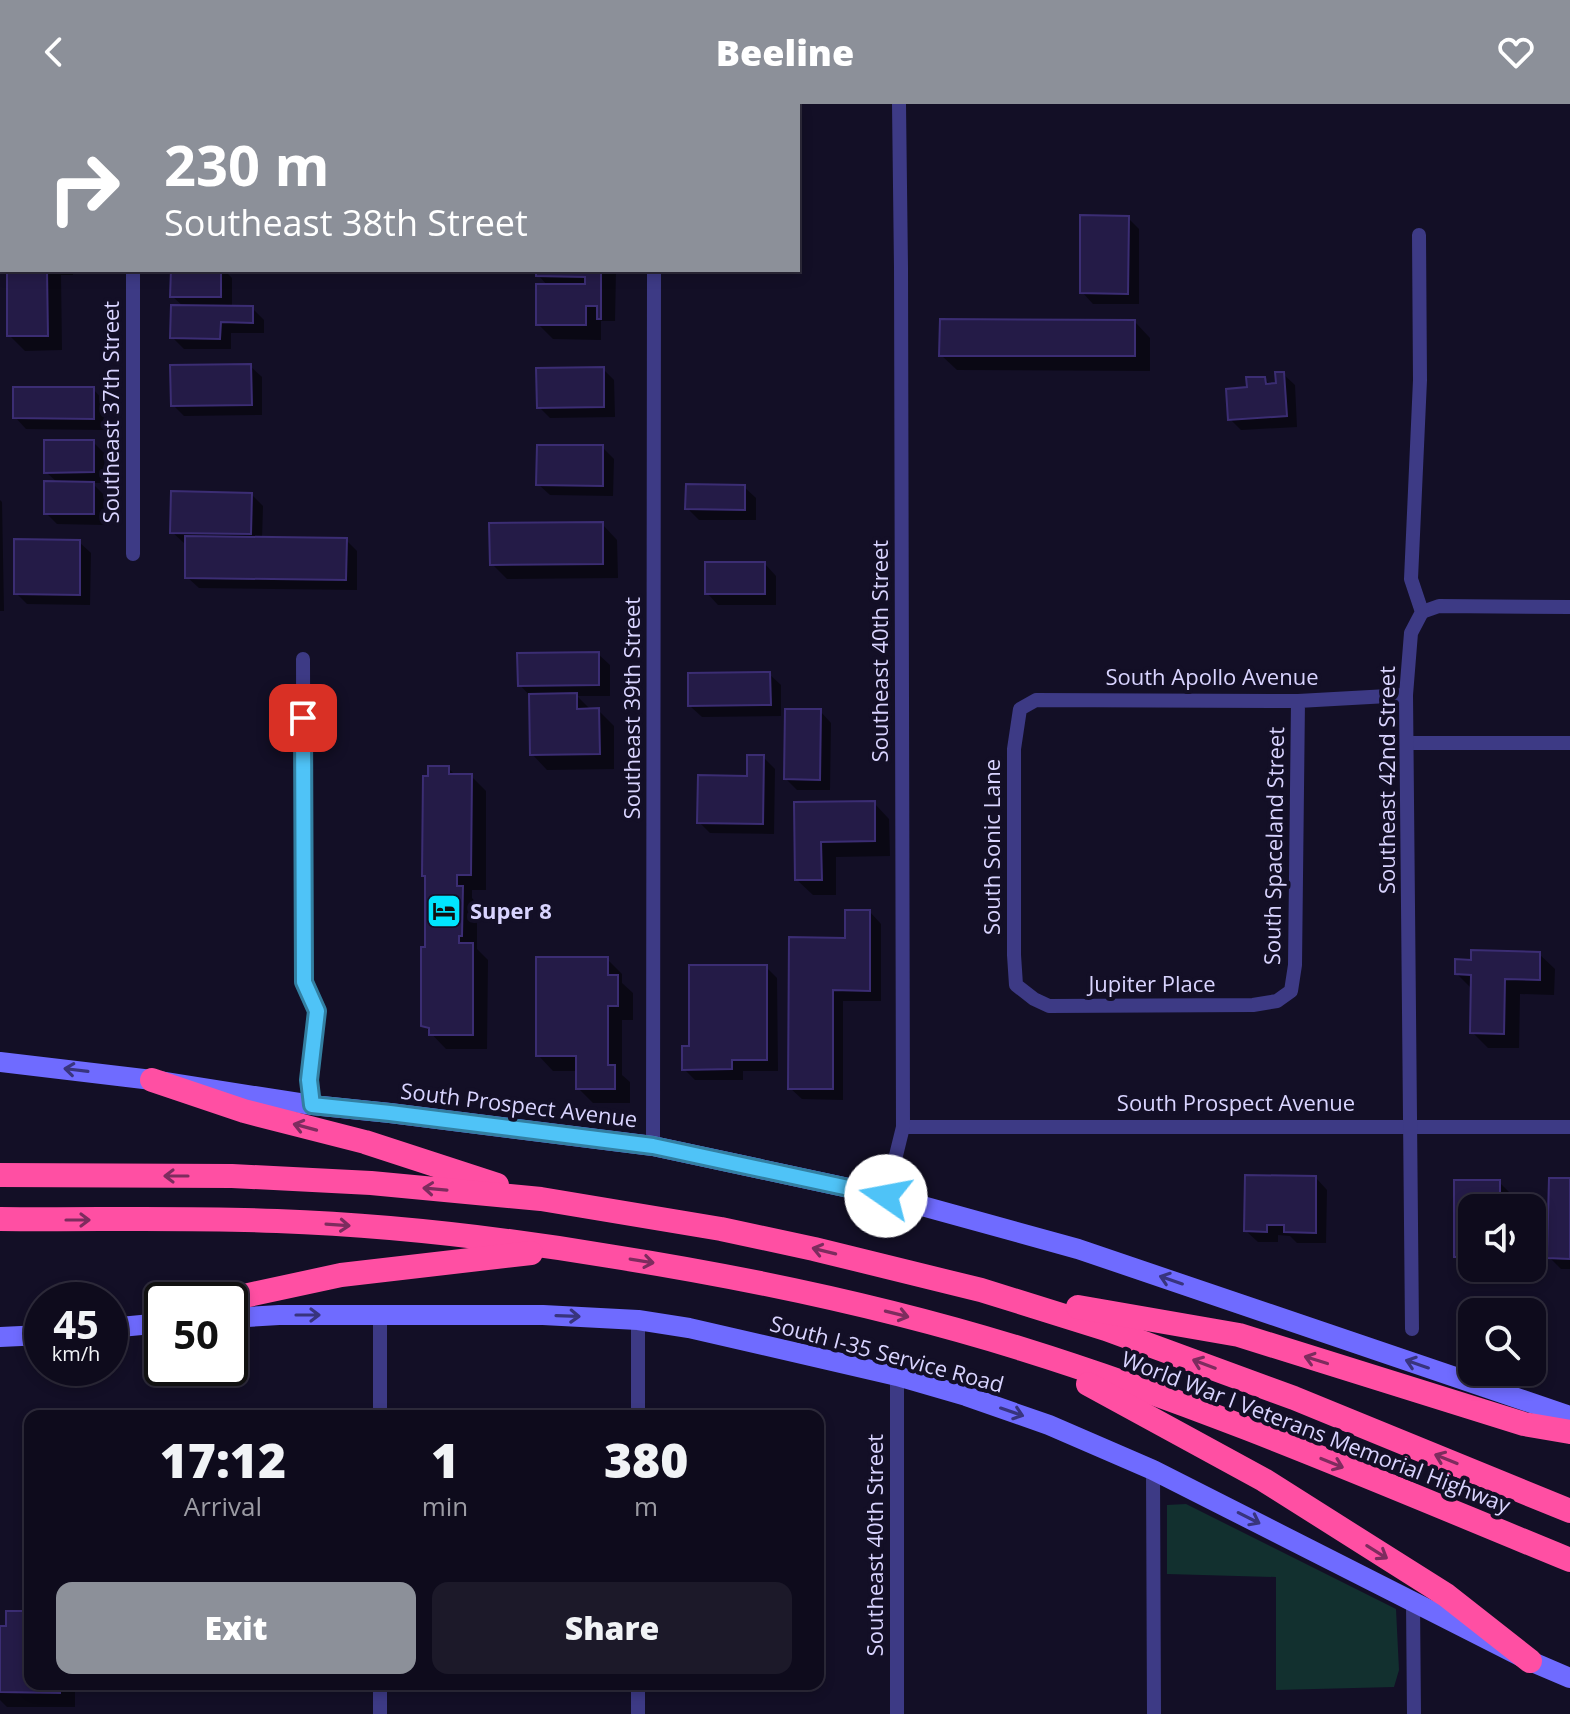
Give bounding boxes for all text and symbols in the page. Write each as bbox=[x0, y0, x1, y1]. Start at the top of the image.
text: Beeline bbox=[716, 28, 854, 77]
icon: back bbox=[32, 30, 76, 74]
icon: heart bbox=[1494, 30, 1538, 74]
text: 230 m bbox=[164, 126, 330, 202]
icon: right bbox=[32, 136, 136, 240]
text: Southeast 38th Street bbox=[164, 198, 528, 247]
street label: Southeast 37th Street bbox=[95, 301, 125, 523]
street label: Southeast 40th Street bbox=[864, 540, 894, 762]
street label: Southeast 39th Street bbox=[616, 597, 646, 819]
street label: South Apollo Avenue bbox=[1105, 661, 1319, 691]
street label: Southeast 42nd Street bbox=[1371, 666, 1401, 894]
pin bbox=[269, 684, 337, 752]
icon: arrive bbox=[281, 696, 325, 740]
street label: South Spaceland Street bbox=[1256, 726, 1290, 965]
street label: South Sonic Lane bbox=[976, 759, 1006, 935]
hotel icon: Super 8 bbox=[425, 892, 463, 930]
place label: Super 8 bbox=[470, 895, 552, 925]
street label: Jupiter Place bbox=[1086, 968, 1216, 998]
one-way arrow bbox=[63, 1063, 90, 1078]
street label: South Prospect Avenue bbox=[399, 1075, 639, 1133]
street label: South Prospect Avenue bbox=[1117, 1087, 1355, 1117]
one-way arrow bbox=[292, 1118, 318, 1133]
position arrow bbox=[844, 1154, 928, 1238]
one-way arrow bbox=[163, 1168, 190, 1184]
one-way arrow bbox=[422, 1181, 449, 1196]
map controls bbox=[1458, 1194, 1546, 1386]
button: sound bbox=[1458, 1194, 1546, 1282]
one-way arrow bbox=[64, 1212, 91, 1228]
one-way arrow bbox=[324, 1218, 351, 1233]
one-way arrow bbox=[812, 1243, 838, 1258]
one-way arrow bbox=[629, 1254, 655, 1269]
one-way arrow bbox=[1158, 1272, 1184, 1287]
speed limit sign: 50 bbox=[144, 1282, 248, 1386]
text: 45 bbox=[53, 1296, 99, 1351]
button: search bbox=[1458, 1298, 1546, 1386]
one-way arrow bbox=[294, 1307, 321, 1323]
street label: South I-35 Service Road bbox=[767, 1307, 1008, 1399]
one-way arrow bbox=[883, 1308, 909, 1323]
one-way arrow bbox=[554, 1309, 581, 1324]
text: km/h bbox=[52, 1340, 100, 1367]
street label: World War I Veterans Memorial Highway bbox=[1118, 1343, 1516, 1520]
one-way arrow bbox=[1304, 1351, 1329, 1366]
one-way arrow bbox=[1192, 1356, 1217, 1370]
one-way arrow bbox=[1404, 1356, 1429, 1371]
one-way arrow bbox=[999, 1406, 1024, 1421]
text: 17:12 bbox=[160, 1427, 286, 1492]
text: 1 bbox=[431, 1427, 459, 1492]
text: 380 bbox=[604, 1427, 688, 1492]
street label: Southeast 40th Street bbox=[859, 1434, 889, 1656]
one-way arrow bbox=[1434, 1451, 1459, 1465]
one-way arrow bbox=[1319, 1457, 1344, 1471]
text: Arrival bbox=[184, 1488, 262, 1524]
text: min bbox=[422, 1488, 468, 1524]
text: m bbox=[634, 1488, 658, 1524]
one-way arrow bbox=[1237, 1511, 1261, 1527]
one-way arrow bbox=[1365, 1544, 1388, 1560]
button: Exit bbox=[56, 1582, 416, 1674]
button: Share bbox=[432, 1582, 792, 1674]

